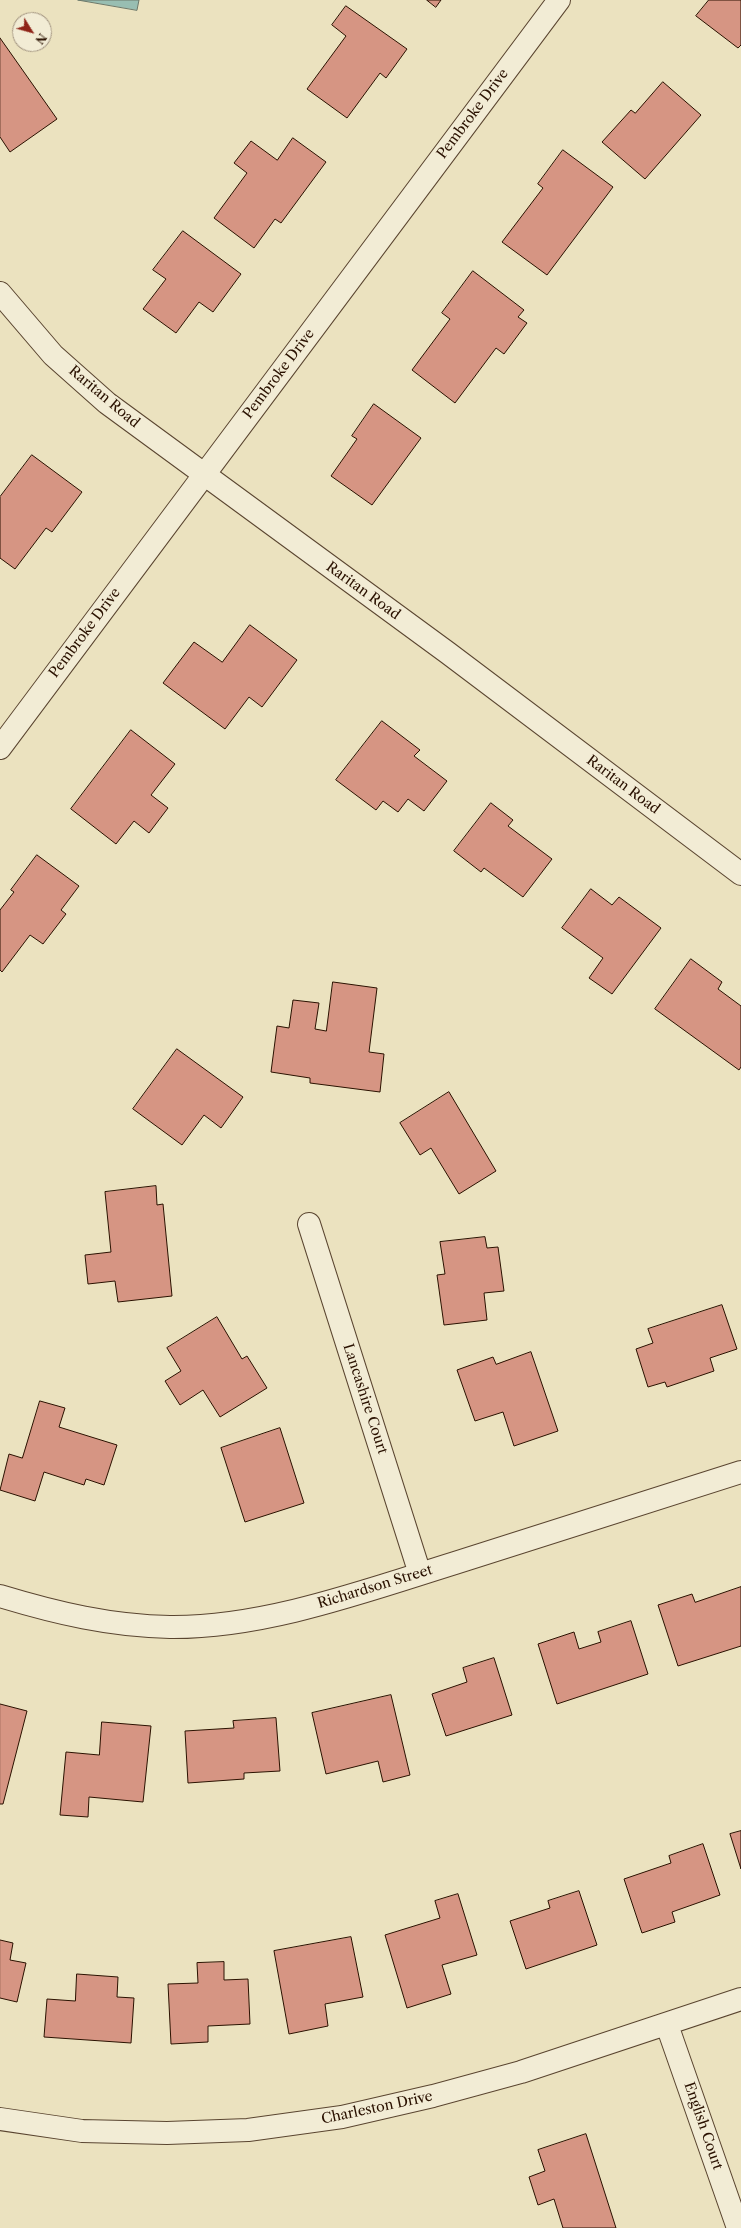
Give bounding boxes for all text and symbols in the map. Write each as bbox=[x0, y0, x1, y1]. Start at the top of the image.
north arrow bbox=[12, 12, 52, 52]
text: N bbox=[32, 31, 49, 47]
street label: Pembroke Drive bbox=[434, 66, 512, 162]
street label: Pembroke Drive bbox=[240, 326, 318, 422]
street label: Raritan Road bbox=[65, 363, 143, 431]
street label: Raritan Road bbox=[323, 559, 403, 623]
street label: Pembroke Drive bbox=[46, 585, 124, 681]
street label: Raritan Road bbox=[583, 752, 663, 818]
street label: Lancashire Court bbox=[339, 1342, 391, 1456]
street label: Richardson Street bbox=[316, 1562, 434, 1612]
street label: English Court bbox=[680, 2080, 726, 2172]
street label: Charleston Drive bbox=[320, 2088, 434, 2128]

